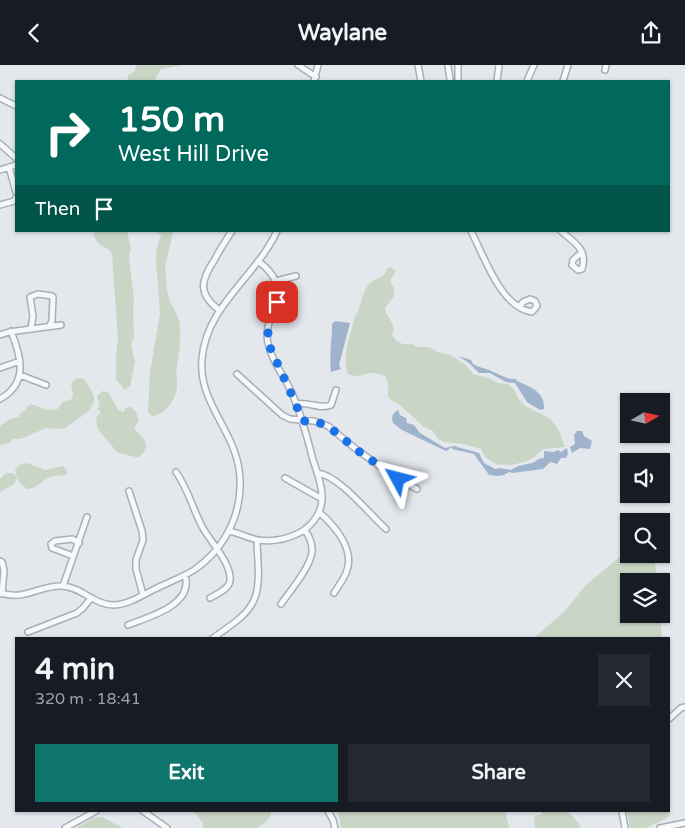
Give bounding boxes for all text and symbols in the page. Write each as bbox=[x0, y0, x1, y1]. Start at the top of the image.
icon: back bbox=[20, 19, 48, 47]
icon: share bbox=[637, 19, 665, 47]
text: Waylane bbox=[298, 20, 387, 46]
text: 150 m bbox=[118, 99, 225, 141]
icon: right bbox=[35, 100, 100, 165]
text: West Hill Drive bbox=[118, 141, 269, 167]
icon: arrive bbox=[90, 195, 118, 223]
text: Then bbox=[35, 198, 80, 220]
pin bbox=[256, 281, 298, 323]
icon: arrive bbox=[263, 288, 291, 316]
north arrow bbox=[620, 393, 670, 443]
map controls bbox=[620, 393, 670, 623]
position arrow bbox=[371, 452, 423, 504]
button: sound bbox=[620, 453, 670, 503]
button: search bbox=[620, 513, 670, 563]
button: layers bbox=[620, 573, 670, 623]
text: 4 min bbox=[35, 651, 115, 688]
button: close bbox=[598, 654, 650, 706]
text: 320 m · 18:41 bbox=[35, 689, 141, 709]
button: Exit bbox=[35, 744, 338, 802]
button: Share bbox=[348, 744, 650, 802]

